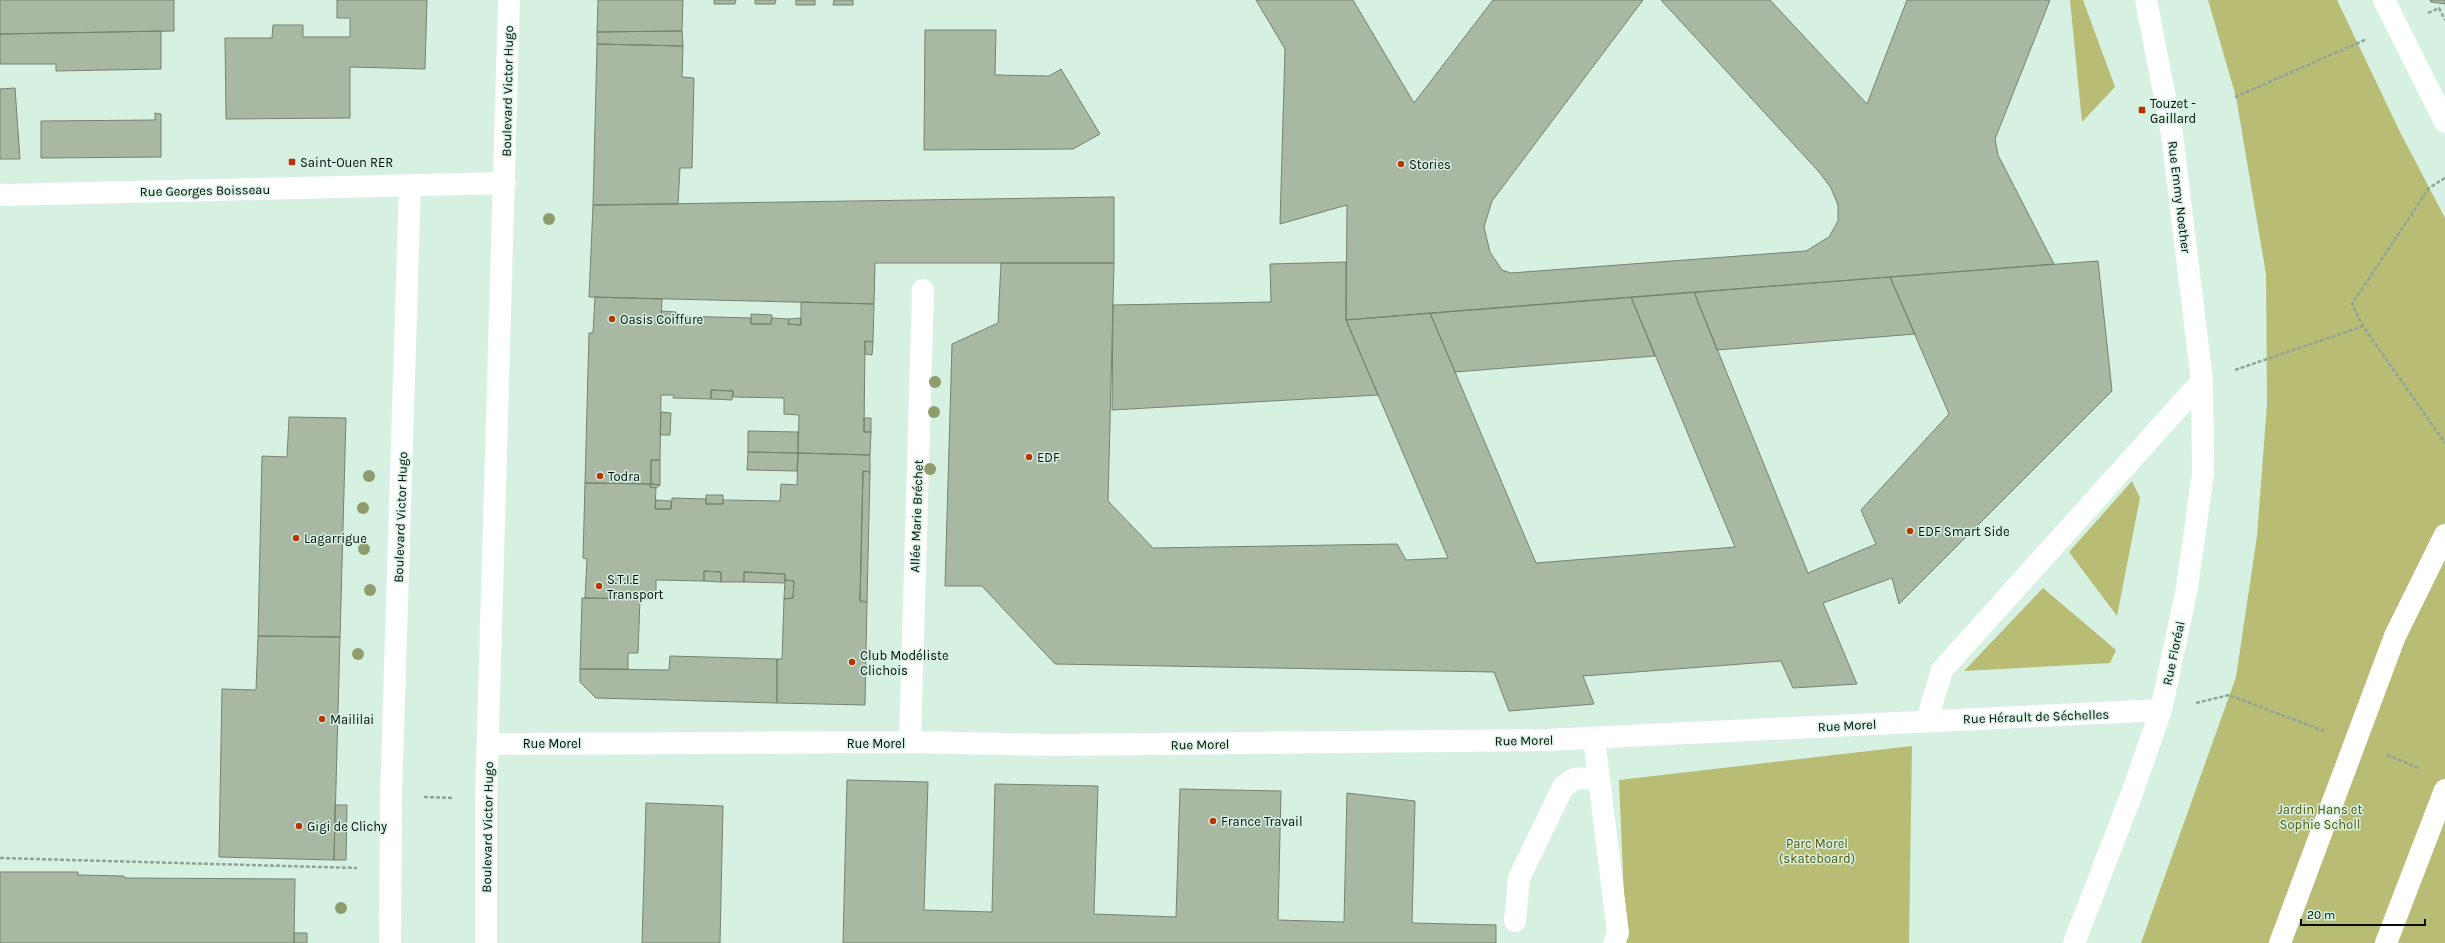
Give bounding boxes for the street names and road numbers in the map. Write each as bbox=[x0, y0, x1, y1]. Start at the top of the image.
street label: Boulevard Victor Hugo bbox=[499, 25, 516, 157]
street label: Rue Emmy Noether bbox=[2165, 140, 2194, 254]
street label: Rue Georges Boisseau bbox=[140, 182, 270, 199]
street label: Boulevard Victor Hugo bbox=[391, 451, 410, 583]
street label: Allée Marie Bréchet bbox=[907, 459, 926, 573]
street label: Rue Floréal bbox=[2159, 620, 2188, 687]
street label: Rue Hérault de Séchelles bbox=[1963, 706, 2110, 727]
street label: Rue Morel bbox=[1817, 716, 1877, 735]
street label: Rue Morel bbox=[1495, 732, 1554, 749]
street label: Rue Morel bbox=[523, 736, 581, 751]
street label: Rue Morel bbox=[847, 736, 905, 751]
street label: Rue Morel bbox=[1171, 736, 1230, 753]
street label: Boulevard Victor Hugo bbox=[479, 761, 496, 893]

